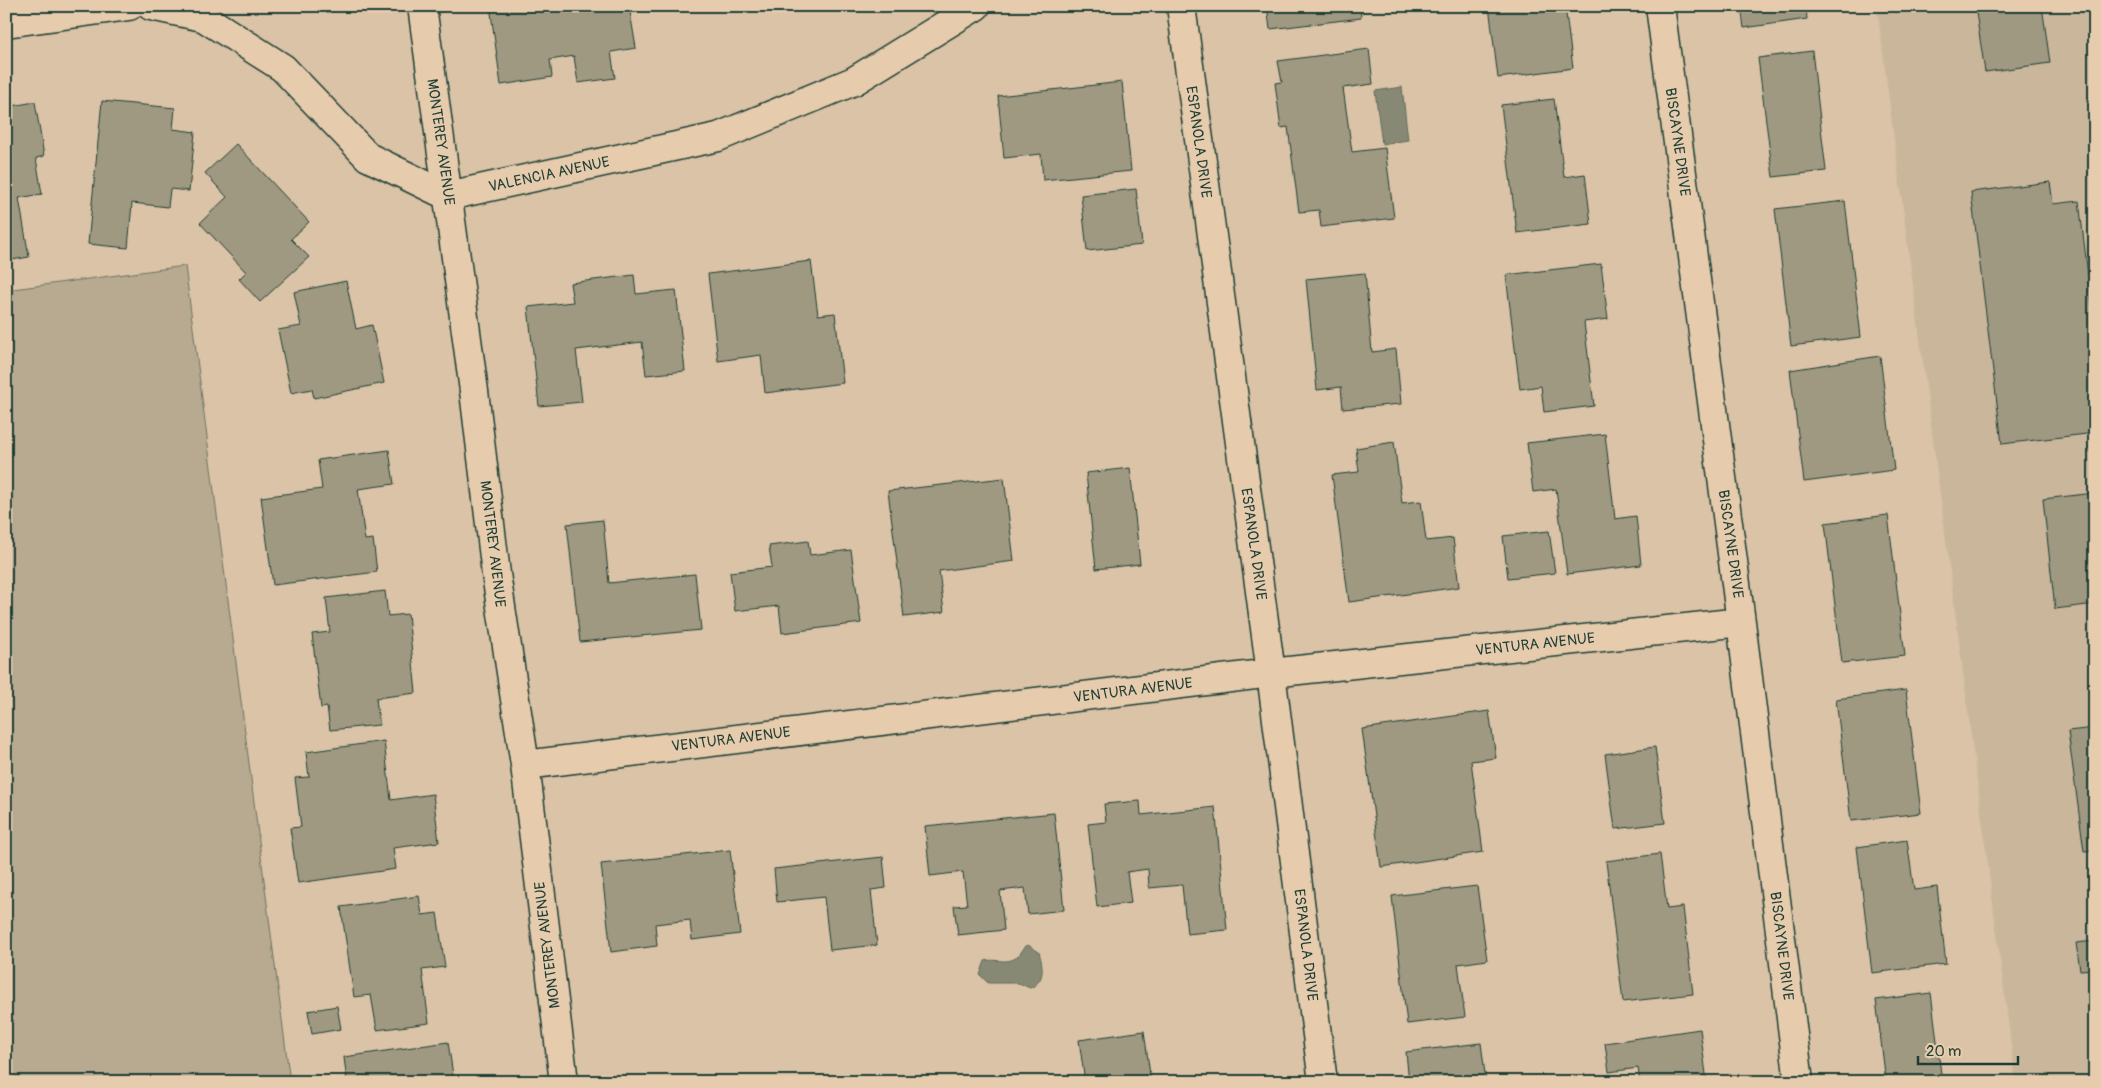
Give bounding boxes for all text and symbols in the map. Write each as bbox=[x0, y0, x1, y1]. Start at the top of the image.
street label: MONTEREY AVENUE bbox=[422, 77, 459, 207]
street label: ESPANOLA DRIVE bbox=[1181, 85, 1216, 200]
street label: BISCAYNE DRIVE bbox=[1660, 87, 1695, 198]
street label: VALENCIA AVENUE bbox=[487, 152, 612, 197]
street label: MONTEREY AVENUE bbox=[475, 479, 510, 609]
street label: ESPANOLA DRIVE bbox=[1236, 487, 1271, 602]
street label: BISCAYNE DRIVE bbox=[1713, 489, 1748, 600]
street label: VENTURA AVENUE bbox=[1474, 629, 1596, 660]
street label: VENTURA AVENUE bbox=[1072, 674, 1194, 707]
street label: VENTURA AVENUE bbox=[670, 723, 792, 756]
street label: MONTEREY AVENUE bbox=[530, 880, 565, 1010]
street label: ESPANOLA DRIVE bbox=[1289, 888, 1322, 1003]
street label: BISCAYNE DRIVE bbox=[1765, 891, 1798, 1002]
scale bar bbox=[1918, 1033, 2018, 1065]
text: 20 m bbox=[1926, 1042, 1961, 1061]

